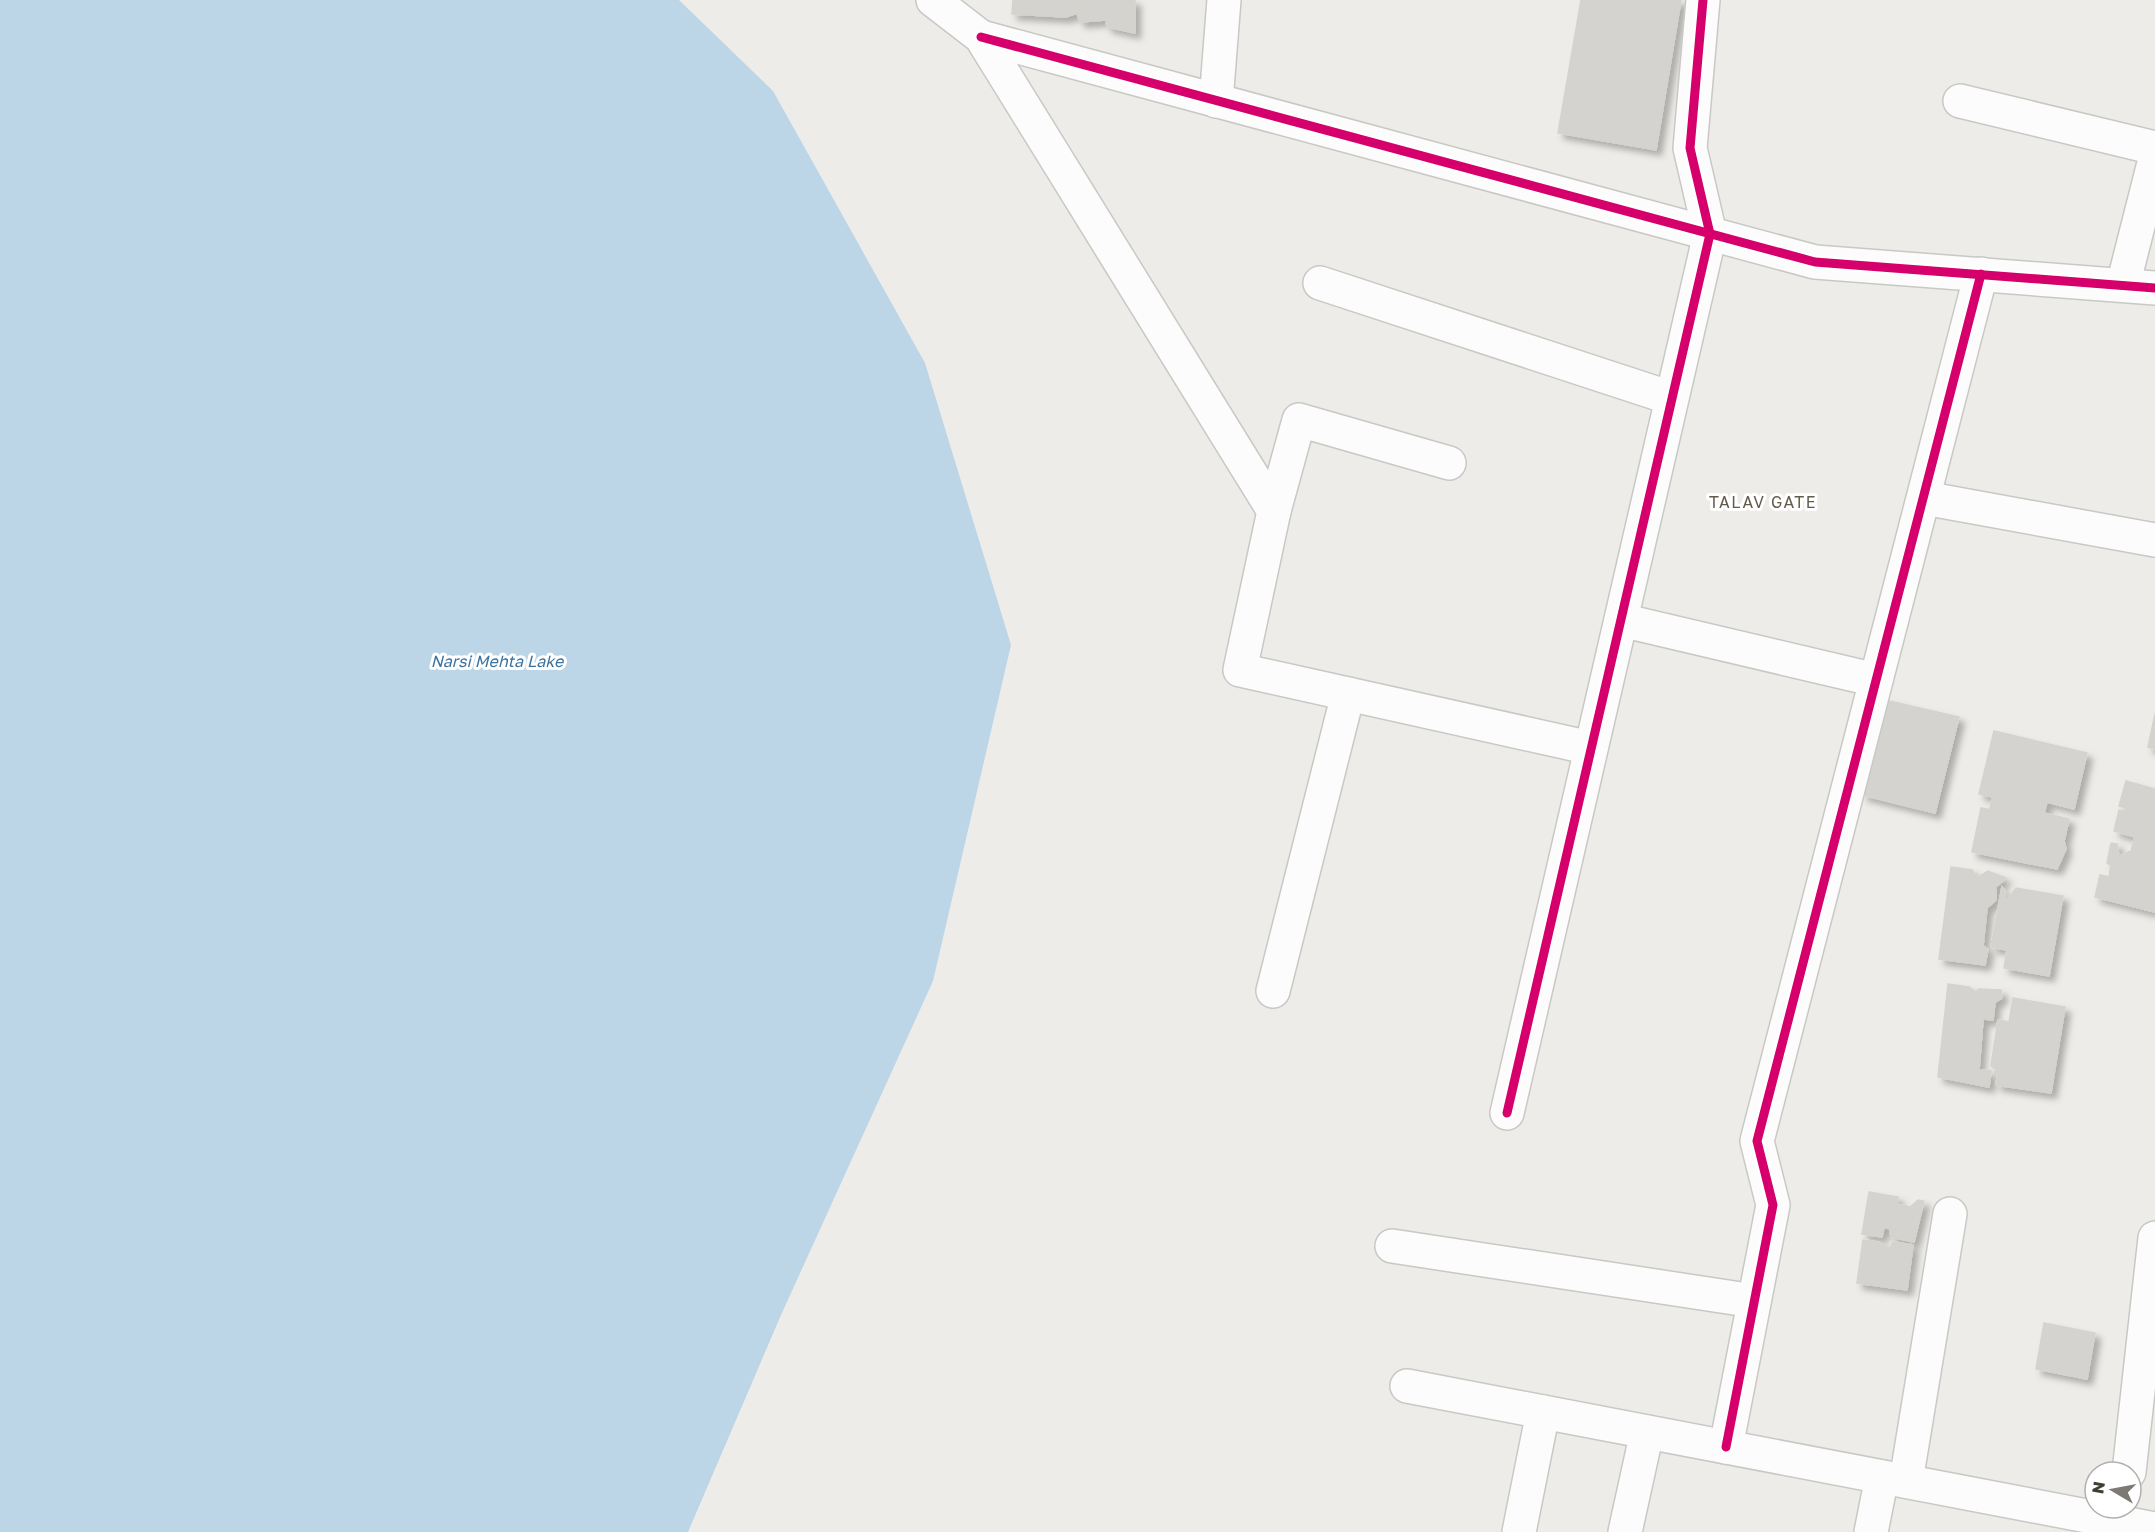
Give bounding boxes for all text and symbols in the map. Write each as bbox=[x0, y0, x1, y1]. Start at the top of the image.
district label: TALAV GATE bbox=[1709, 492, 1817, 512]
water label: Narsi Mehta Lake bbox=[431, 651, 565, 671]
north arrow bbox=[2083, 1460, 2143, 1520]
text: N bbox=[2087, 1480, 2109, 1495]

